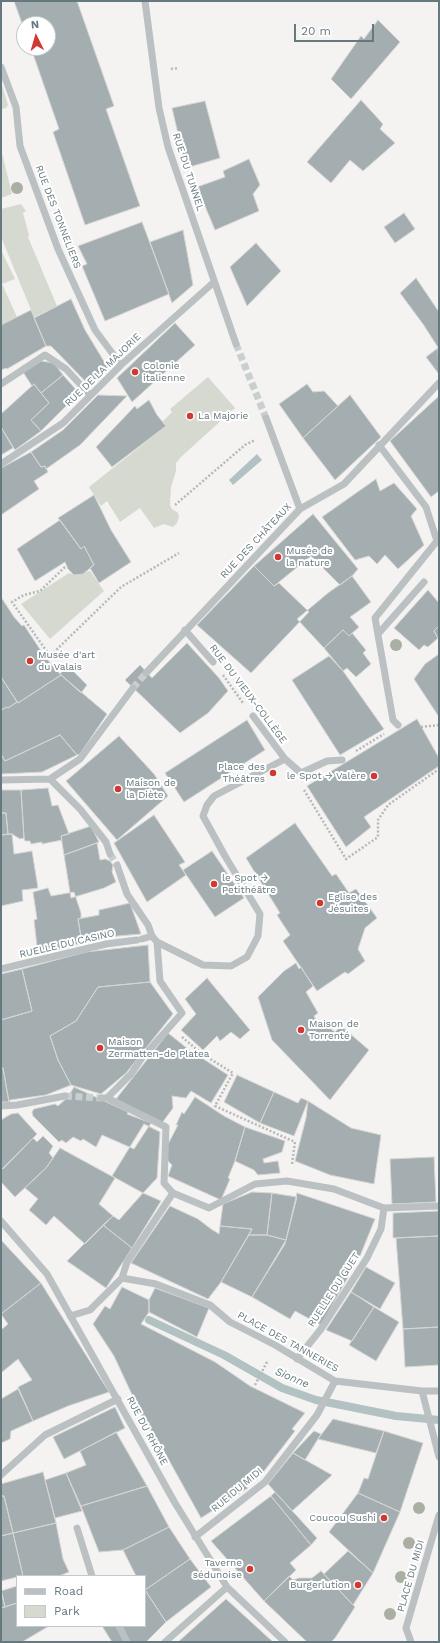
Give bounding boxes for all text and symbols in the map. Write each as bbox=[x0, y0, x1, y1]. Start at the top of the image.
north arrow bbox=[16, 16, 56, 56]
scale bar bbox=[296, 16, 376, 42]
text: N bbox=[30, 18, 40, 31]
text: 20 m bbox=[301, 24, 331, 38]
street label: RUE DU TUNNEL bbox=[170, 131, 206, 213]
street label: RUE DES TONNELIERS bbox=[33, 164, 83, 270]
street label: RUE DE LA MAJORIE bbox=[63, 331, 143, 409]
place label: Colonie italienne bbox=[143, 360, 185, 384]
marker: Colonie italienne bbox=[130, 367, 140, 377]
place label: La Majorie bbox=[198, 410, 248, 422]
marker: La Majorie bbox=[185, 411, 195, 421]
street label: RUE DES CHÂTEAUX bbox=[218, 501, 294, 581]
place label: Musée de la nature bbox=[286, 545, 333, 568]
marker: Musée de la nature bbox=[273, 552, 283, 562]
street label: RUE DU VIEUX-COLLÈGE bbox=[207, 642, 289, 746]
place label: Musée d'art du Valais bbox=[38, 649, 95, 672]
marker: Musée d'art du Valais bbox=[25, 656, 35, 666]
place label: Place des Théâtres bbox=[218, 761, 265, 784]
marker: Place des Théâtres bbox=[268, 768, 278, 778]
place label: le Spot → Valère bbox=[287, 770, 366, 782]
marker: le Spot → Valère bbox=[369, 771, 379, 781]
place label: Maison de la Diète bbox=[126, 777, 176, 800]
marker: Maison de la Diète bbox=[113, 784, 123, 794]
place label: le Spot → Petithéâtre bbox=[222, 872, 276, 896]
marker: le Spot → Petithéâtre bbox=[209, 879, 219, 889]
place label: Eglise des Jésuites bbox=[328, 891, 377, 914]
marker: Eglise des Jésuites bbox=[315, 898, 325, 908]
street label: RUELLE DU CASINO bbox=[18, 927, 116, 961]
place label: Maison de Torrenté bbox=[309, 1018, 359, 1042]
marker: Maison de Torrenté bbox=[296, 1025, 306, 1035]
place label: Maison Zermatten-de Platea bbox=[108, 1036, 209, 1060]
marker: Maison Zermatten-de Platea bbox=[95, 1043, 105, 1053]
street label: RUELLE DU GUET bbox=[305, 1251, 363, 1329]
street label: PLACE DES TANNERIES bbox=[235, 1309, 341, 1375]
water label: Sionne bbox=[273, 1365, 311, 1391]
street label: RUE DU RHÔNE bbox=[124, 1394, 170, 1468]
street label: RUE DU MIDI bbox=[209, 1465, 265, 1515]
place label: Coucou Sushi bbox=[309, 1512, 376, 1524]
marker: Coucou Sushi bbox=[379, 1513, 389, 1523]
street label: PLACE DU MIDI bbox=[395, 1539, 427, 1613]
place label: Taverne sédunoise bbox=[193, 1557, 242, 1580]
marker: Taverne sédunoise bbox=[245, 1564, 255, 1574]
legend bbox=[16, 1575, 146, 1627]
place label: Burgerlution bbox=[290, 1579, 350, 1591]
marker: Burgerlution bbox=[353, 1580, 363, 1590]
text: Road bbox=[54, 1584, 83, 1598]
text: Park bbox=[54, 1604, 80, 1618]

